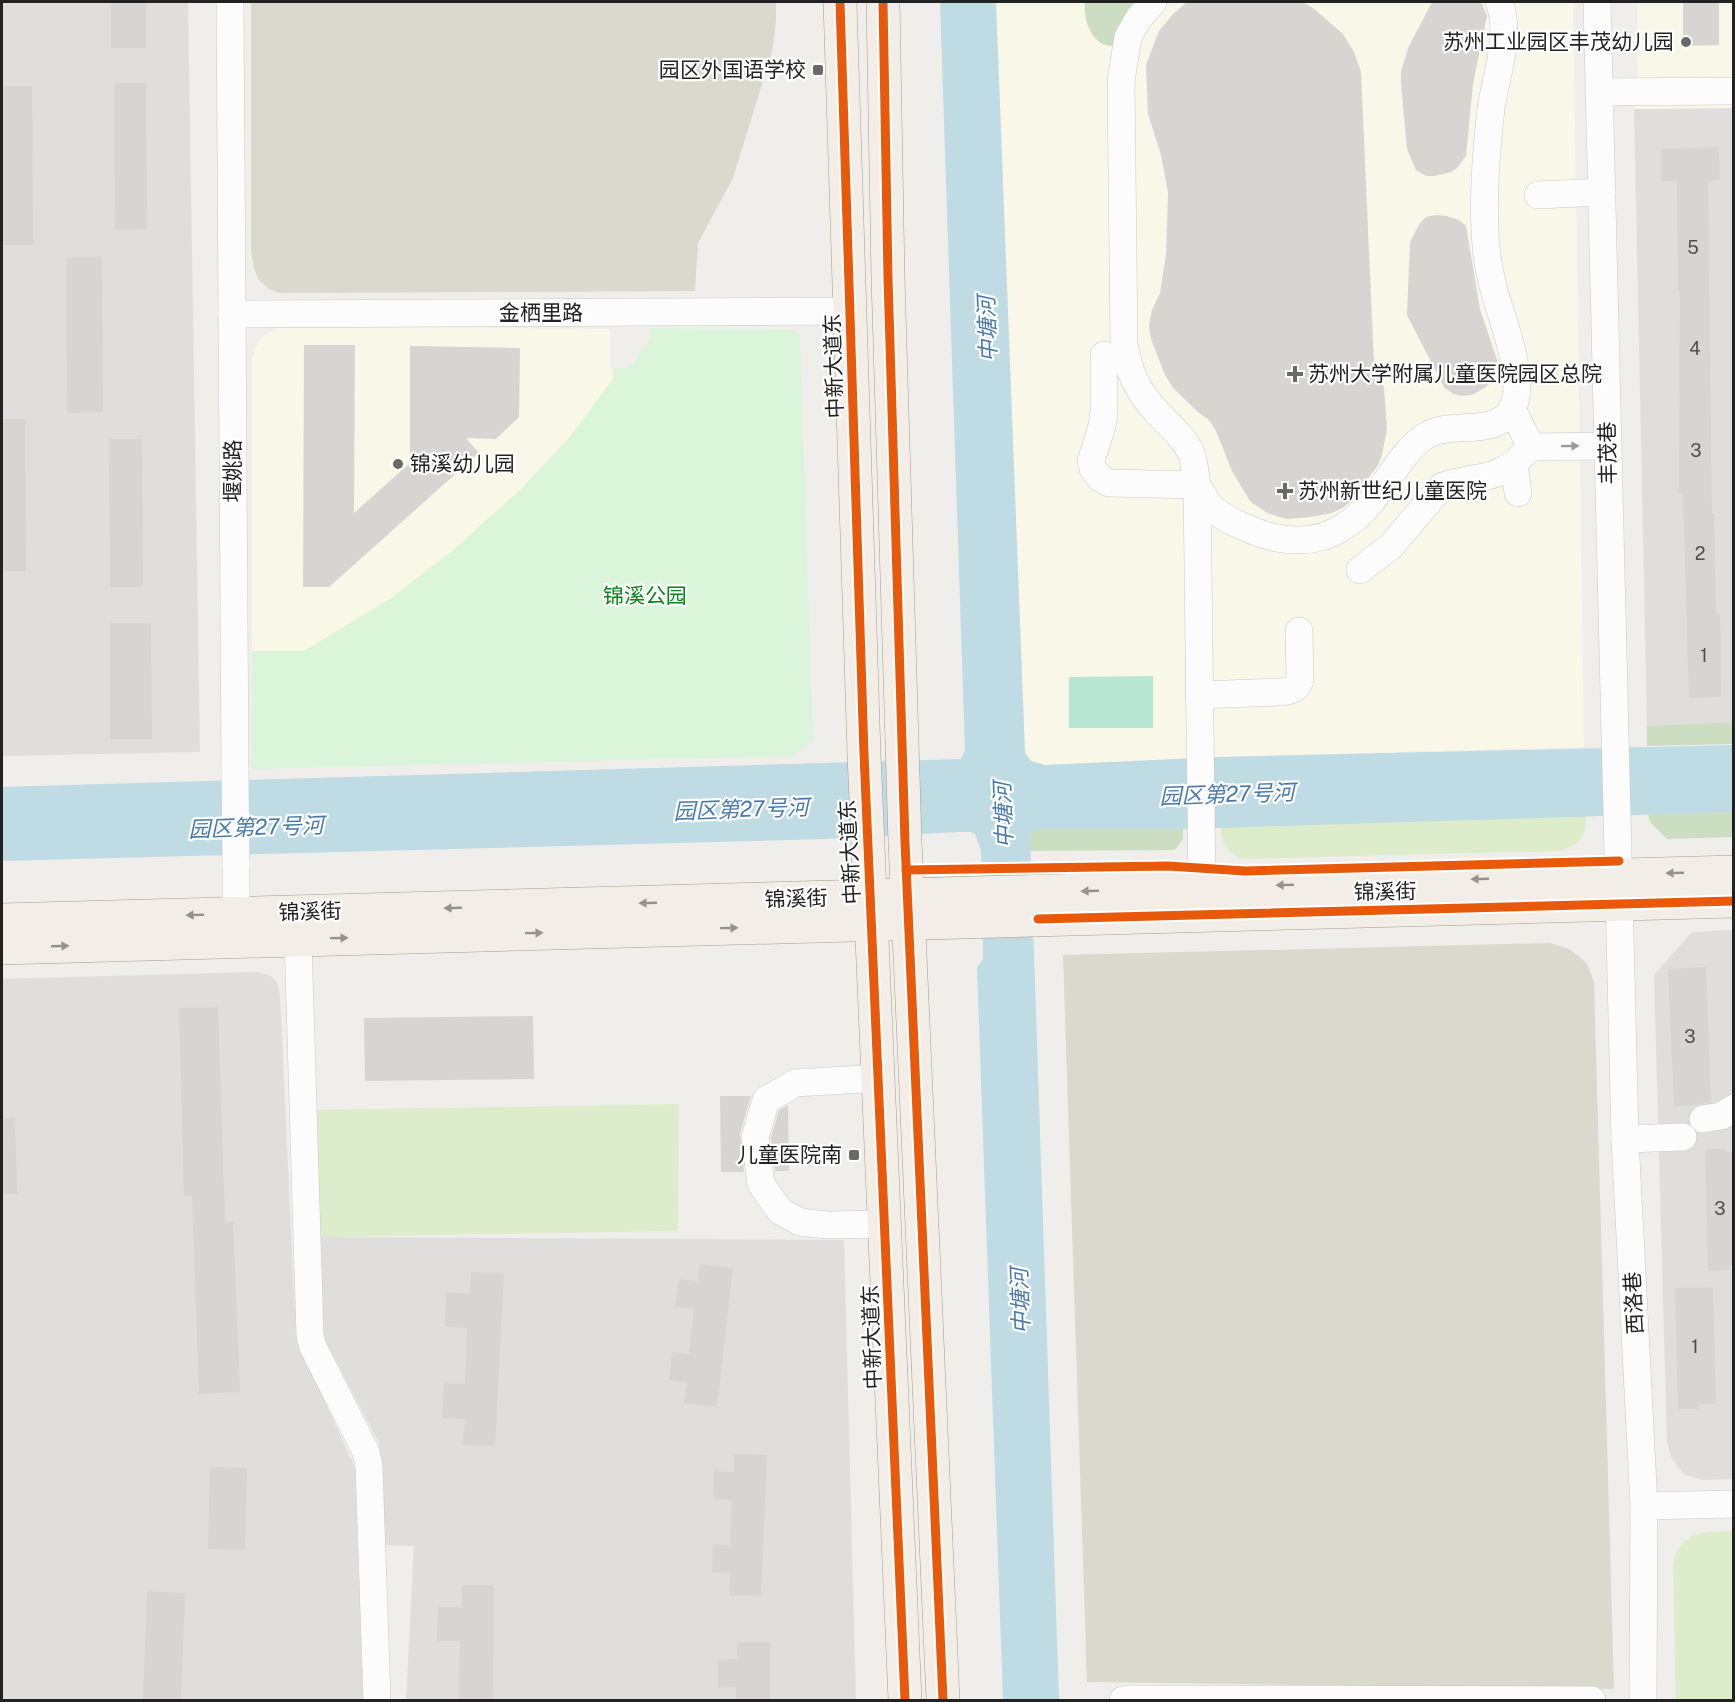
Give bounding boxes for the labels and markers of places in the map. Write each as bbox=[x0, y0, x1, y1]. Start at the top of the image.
place label: 苏州工业园区丰茂幼儿园 bbox=[1443, 29, 1674, 54]
marker: 苏州工业园区丰茂幼儿园 bbox=[1679, 35, 1693, 49]
place label: 园区外国语学校 bbox=[659, 57, 806, 82]
marker: 园区外国语学校 bbox=[811, 63, 825, 77]
place label: 苏州大学附属儿童医院园区总院 bbox=[1308, 361, 1602, 386]
marker: 苏州大学附属儿童医院园区总院 bbox=[1286, 365, 1304, 383]
place label: 锦溪幼儿园 bbox=[410, 451, 515, 476]
marker: 锦溪幼儿园 bbox=[391, 457, 405, 471]
place label: 苏州新世纪儿童医院 bbox=[1298, 478, 1487, 503]
marker: 苏州新世纪儿童医院 bbox=[1276, 482, 1294, 500]
place label: 儿童医院南 bbox=[737, 1142, 842, 1167]
marker: 儿童医院南 bbox=[847, 1148, 861, 1162]

